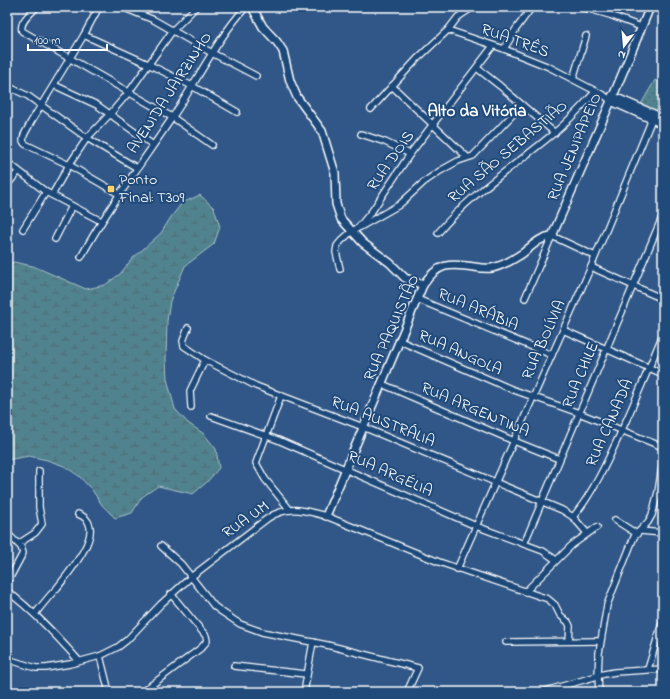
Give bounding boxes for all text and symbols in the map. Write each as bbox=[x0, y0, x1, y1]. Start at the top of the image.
street label: RUA TRÊS bbox=[478, 18, 552, 64]
scale bar bbox=[28, 26, 107, 52]
north arrow bbox=[604, 26, 644, 66]
street label: AVENIDA JAIRZINHO bbox=[122, 27, 218, 159]
text: 100 m bbox=[34, 32, 61, 50]
text: N bbox=[616, 46, 627, 63]
street label: RUA JENIPAPEIO bbox=[541, 89, 609, 205]
street label: RUA SÃO SEBASTIÃO bbox=[443, 95, 573, 209]
district label: Alto da Vitória bbox=[427, 99, 527, 124]
street label: RUA DOIS bbox=[361, 126, 421, 196]
place label: Ponto Final: T309 bbox=[118, 168, 185, 210]
marker: Ponto Final: T309 bbox=[106, 184, 116, 194]
street label: RUA PAQUISTÃO bbox=[358, 271, 426, 385]
street label: RUA ARÁBIA bbox=[434, 282, 522, 338]
street label: RUA BOLÍVIA bbox=[516, 296, 572, 384]
street label: RUA ANGOLA bbox=[414, 324, 506, 382]
street label: RUA CHILE bbox=[556, 338, 606, 412]
street label: RUA CANADÁ bbox=[580, 375, 640, 471]
street label: RUA ARGENTINA bbox=[417, 376, 533, 444]
street label: RUA AUSTRÁLIA bbox=[327, 390, 439, 454]
street label: RUA ARGÉLIA bbox=[344, 445, 437, 504]
street label: RUA UM bbox=[218, 495, 274, 545]

